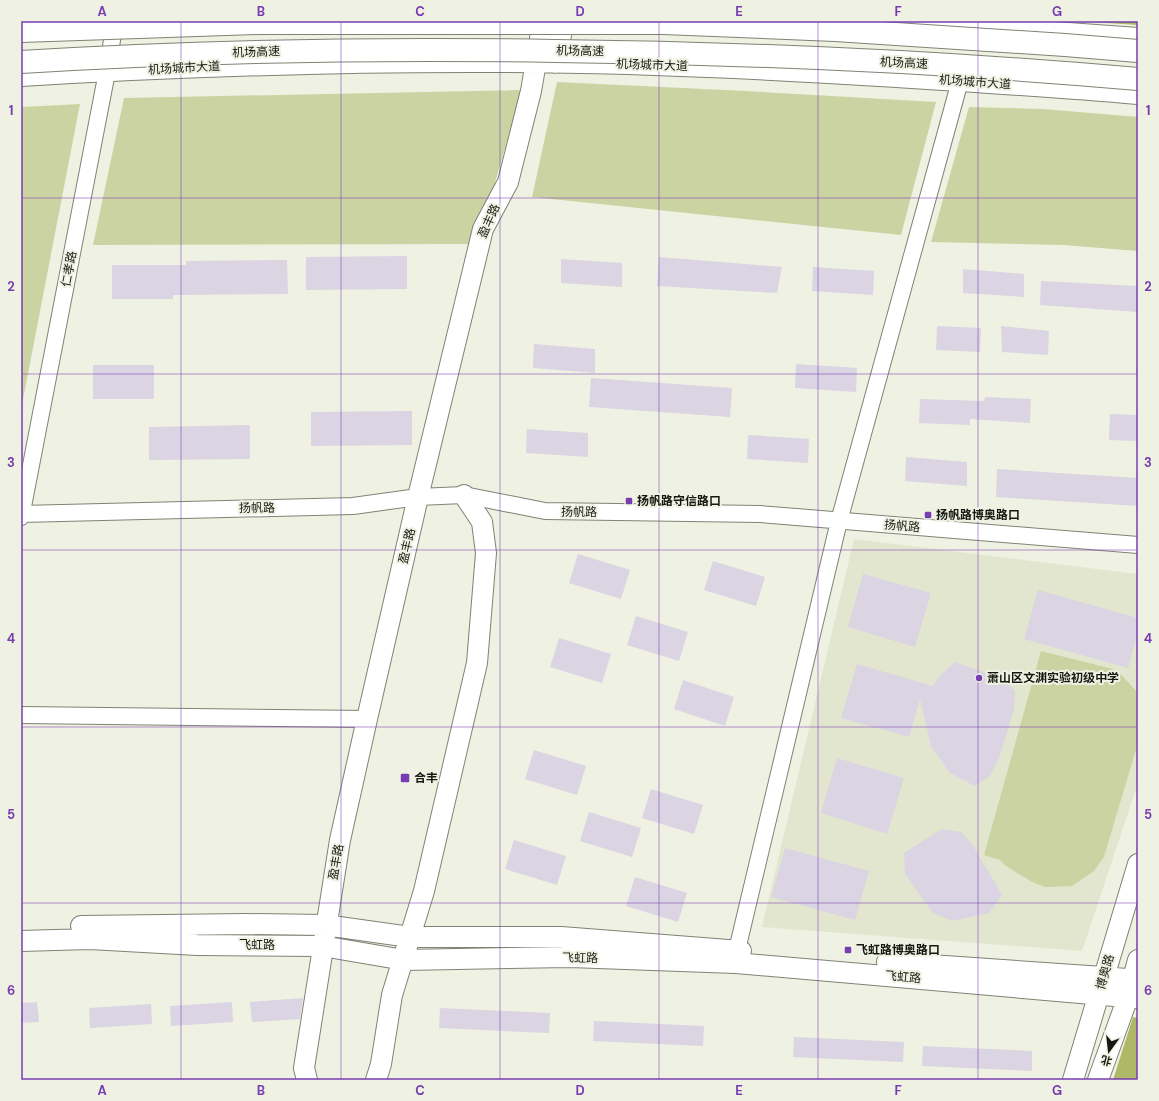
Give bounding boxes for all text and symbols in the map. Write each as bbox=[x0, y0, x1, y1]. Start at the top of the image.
text: A bbox=[97, 3, 107, 20]
text: B bbox=[257, 3, 265, 20]
text: C bbox=[415, 3, 425, 20]
text: D bbox=[575, 3, 585, 20]
text: E bbox=[735, 3, 743, 20]
text: F bbox=[894, 3, 902, 20]
text: G bbox=[1052, 3, 1062, 20]
street label: 机场高速 bbox=[232, 43, 280, 61]
street label: 机场高速 bbox=[556, 43, 604, 59]
street label: 机场高速 bbox=[880, 54, 928, 72]
street label: 机场城市大道 bbox=[616, 56, 688, 74]
street label: 机场城市大道 bbox=[148, 58, 220, 78]
street label: 机场城市大道 bbox=[939, 72, 1011, 92]
text: 1 bbox=[9, 102, 13, 119]
text: 1 bbox=[1146, 102, 1150, 119]
street label: 盈丰路 bbox=[474, 201, 504, 241]
street label: 仁孝路 bbox=[58, 250, 80, 288]
text: 2 bbox=[7, 278, 15, 295]
text: 2 bbox=[1144, 278, 1152, 295]
text: 3 bbox=[7, 454, 15, 471]
text: 3 bbox=[1144, 454, 1152, 471]
place label: 扬帆路守信路口 bbox=[637, 493, 721, 509]
marker: 扬帆路守信路口 bbox=[624, 496, 634, 506]
street label: 扬帆路 bbox=[239, 500, 275, 516]
street label: 扬帆路 bbox=[561, 504, 597, 520]
place label: 扬帆路博奥路口 bbox=[936, 507, 1020, 523]
marker: 扬帆路博奥路口 bbox=[923, 510, 933, 520]
street label: 扬帆路 bbox=[883, 516, 921, 536]
street label: 盈丰路 bbox=[395, 527, 419, 565]
text: 4 bbox=[7, 630, 15, 647]
text: 4 bbox=[1144, 630, 1152, 647]
place label: 萧山区文渊实验初级中学 bbox=[987, 670, 1119, 686]
marker: 萧山区文渊实验初级中学 bbox=[974, 673, 984, 683]
place label: 合丰 bbox=[414, 770, 438, 786]
marker: 合丰 bbox=[399, 772, 411, 784]
text: 5 bbox=[7, 806, 15, 823]
text: 5 bbox=[1144, 806, 1152, 823]
street label: 盈丰路 bbox=[325, 843, 347, 881]
street label: 飞虹路 bbox=[239, 937, 275, 953]
place label: 飞虹路博奥路口 bbox=[856, 942, 940, 958]
marker: 飞虹路博奥路口 bbox=[843, 945, 853, 955]
street label: 飞虹路 bbox=[562, 950, 598, 966]
street label: 博奥路 bbox=[1092, 952, 1118, 992]
street label: 飞虹路 bbox=[884, 967, 922, 987]
text: 6 bbox=[7, 982, 15, 999]
text: 6 bbox=[1144, 982, 1152, 999]
north arrow bbox=[1089, 1031, 1129, 1071]
text: 北 bbox=[1099, 1052, 1114, 1069]
text: A bbox=[97, 1082, 107, 1099]
text: B bbox=[257, 1082, 265, 1099]
text: C bbox=[415, 1082, 425, 1099]
text: D bbox=[575, 1082, 585, 1099]
text: E bbox=[735, 1082, 743, 1099]
text: F bbox=[894, 1082, 902, 1099]
text: G bbox=[1052, 1082, 1062, 1099]

